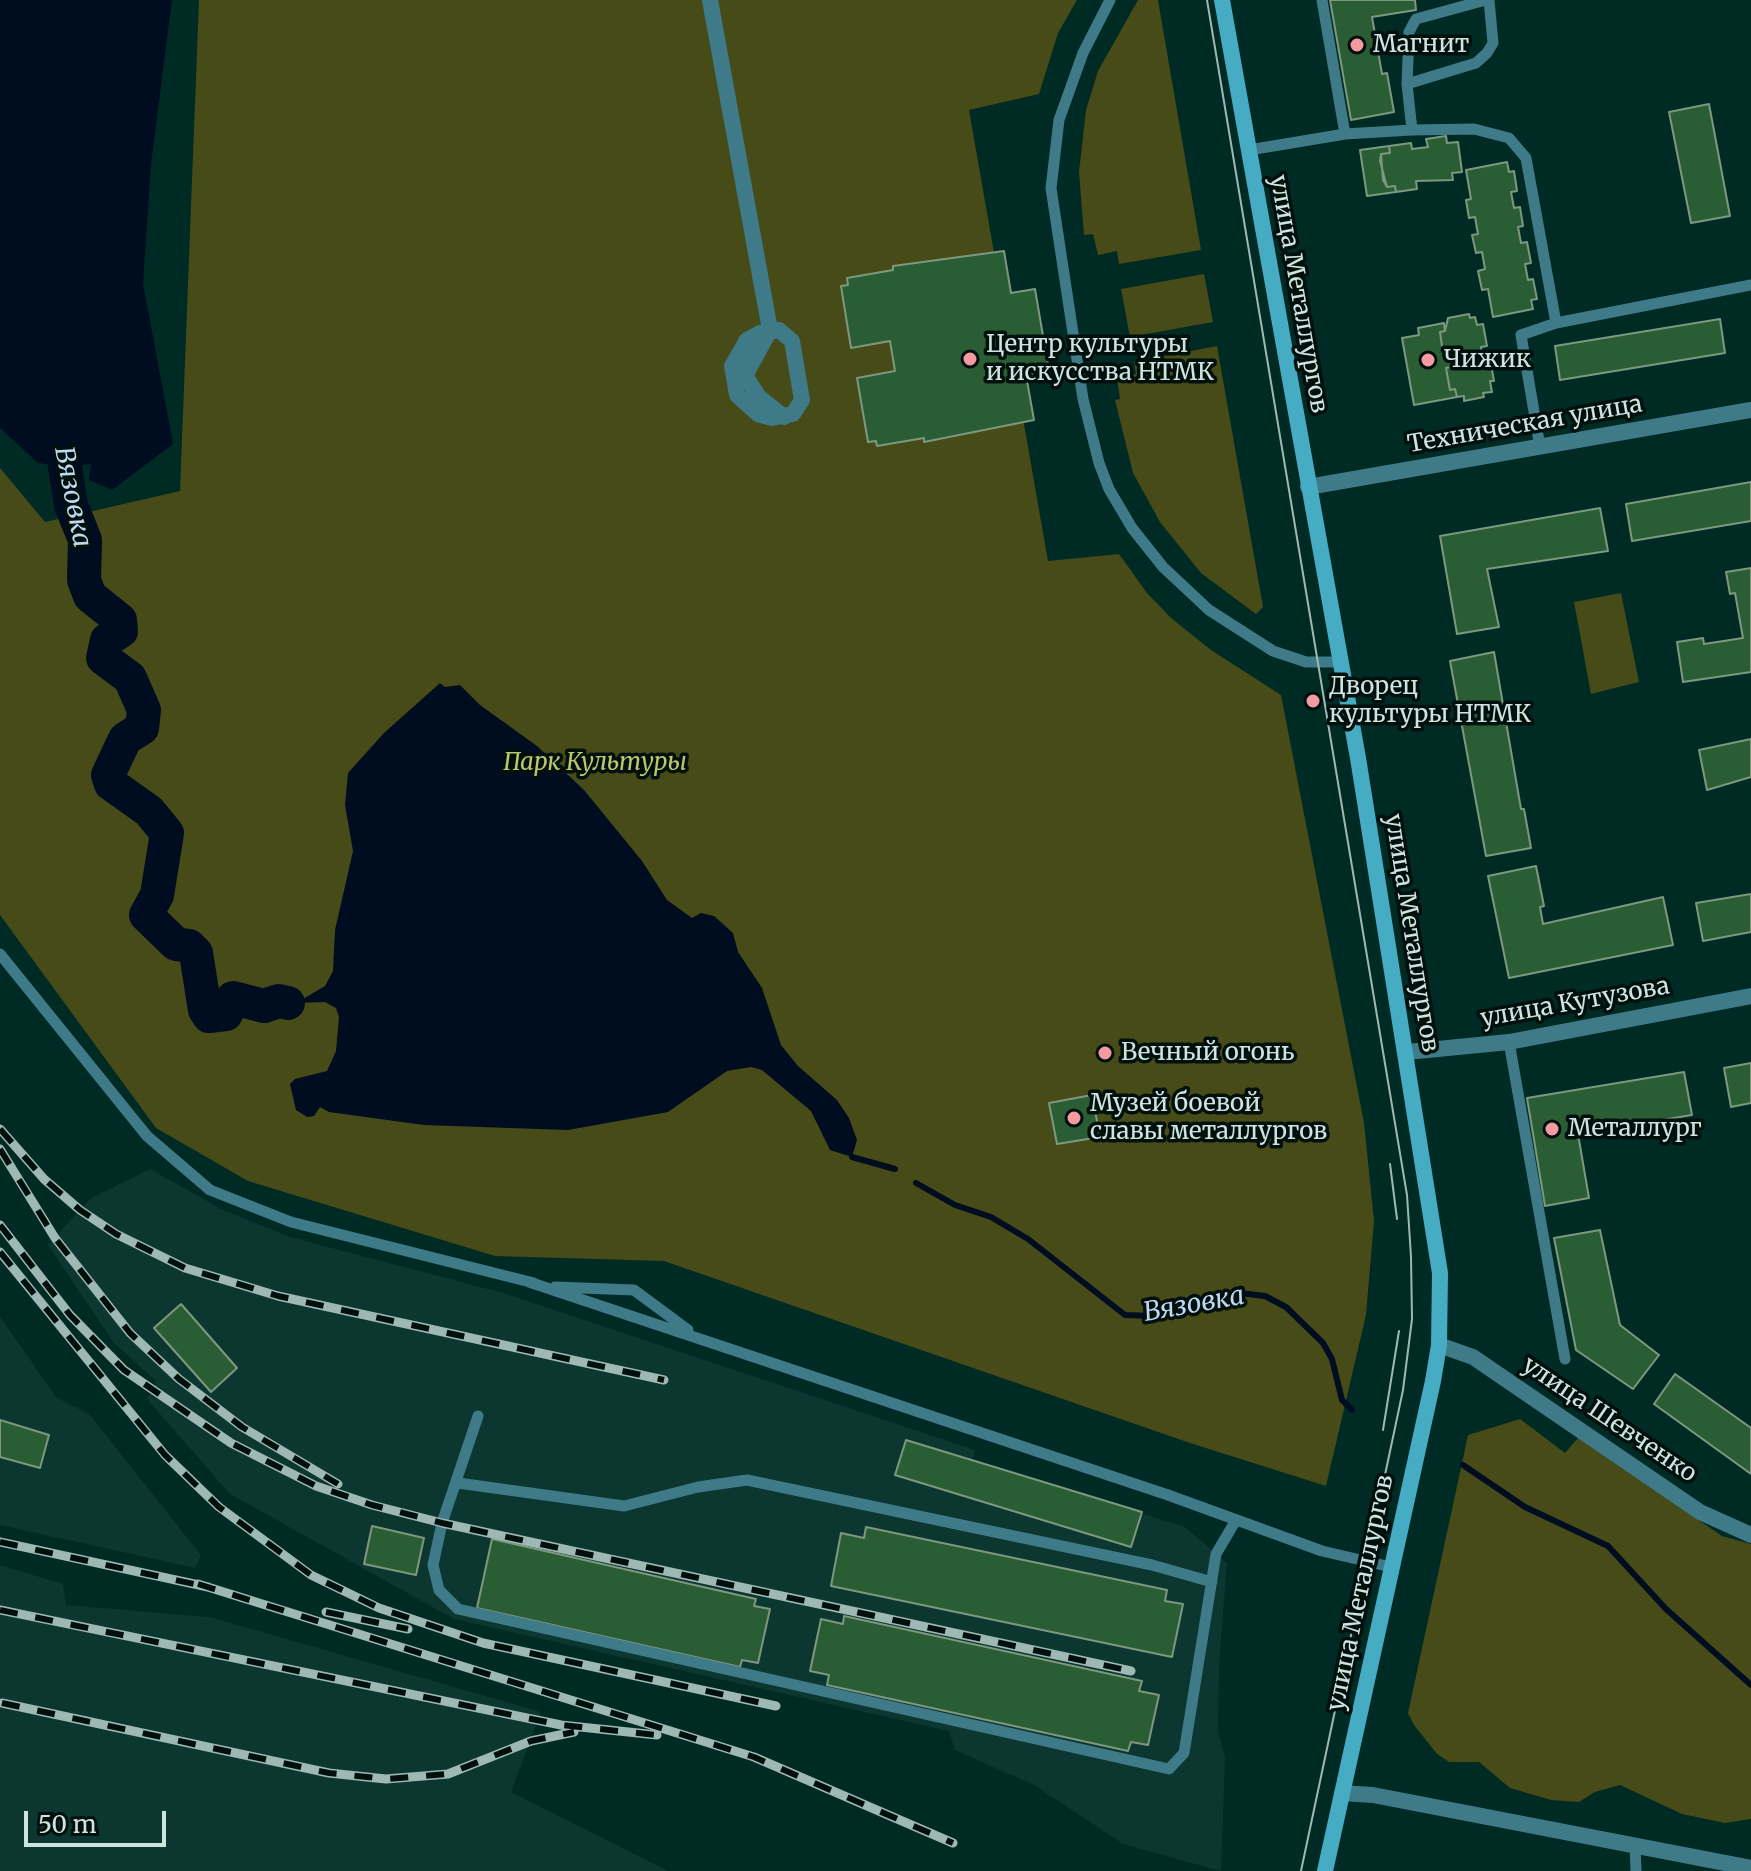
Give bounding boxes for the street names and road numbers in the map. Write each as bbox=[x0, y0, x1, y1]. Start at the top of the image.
street label: улица Металлургов bbox=[1263, 173, 1333, 415]
street label: Техническая улица bbox=[1405, 390, 1645, 460]
street label: улица Металлургов bbox=[1378, 812, 1444, 1054]
street label: улица Кутузова bbox=[1478, 972, 1672, 1034]
street label: улица Шевченко bbox=[1516, 1351, 1702, 1489]
street label: улица Металлургов bbox=[1322, 1472, 1400, 1714]

